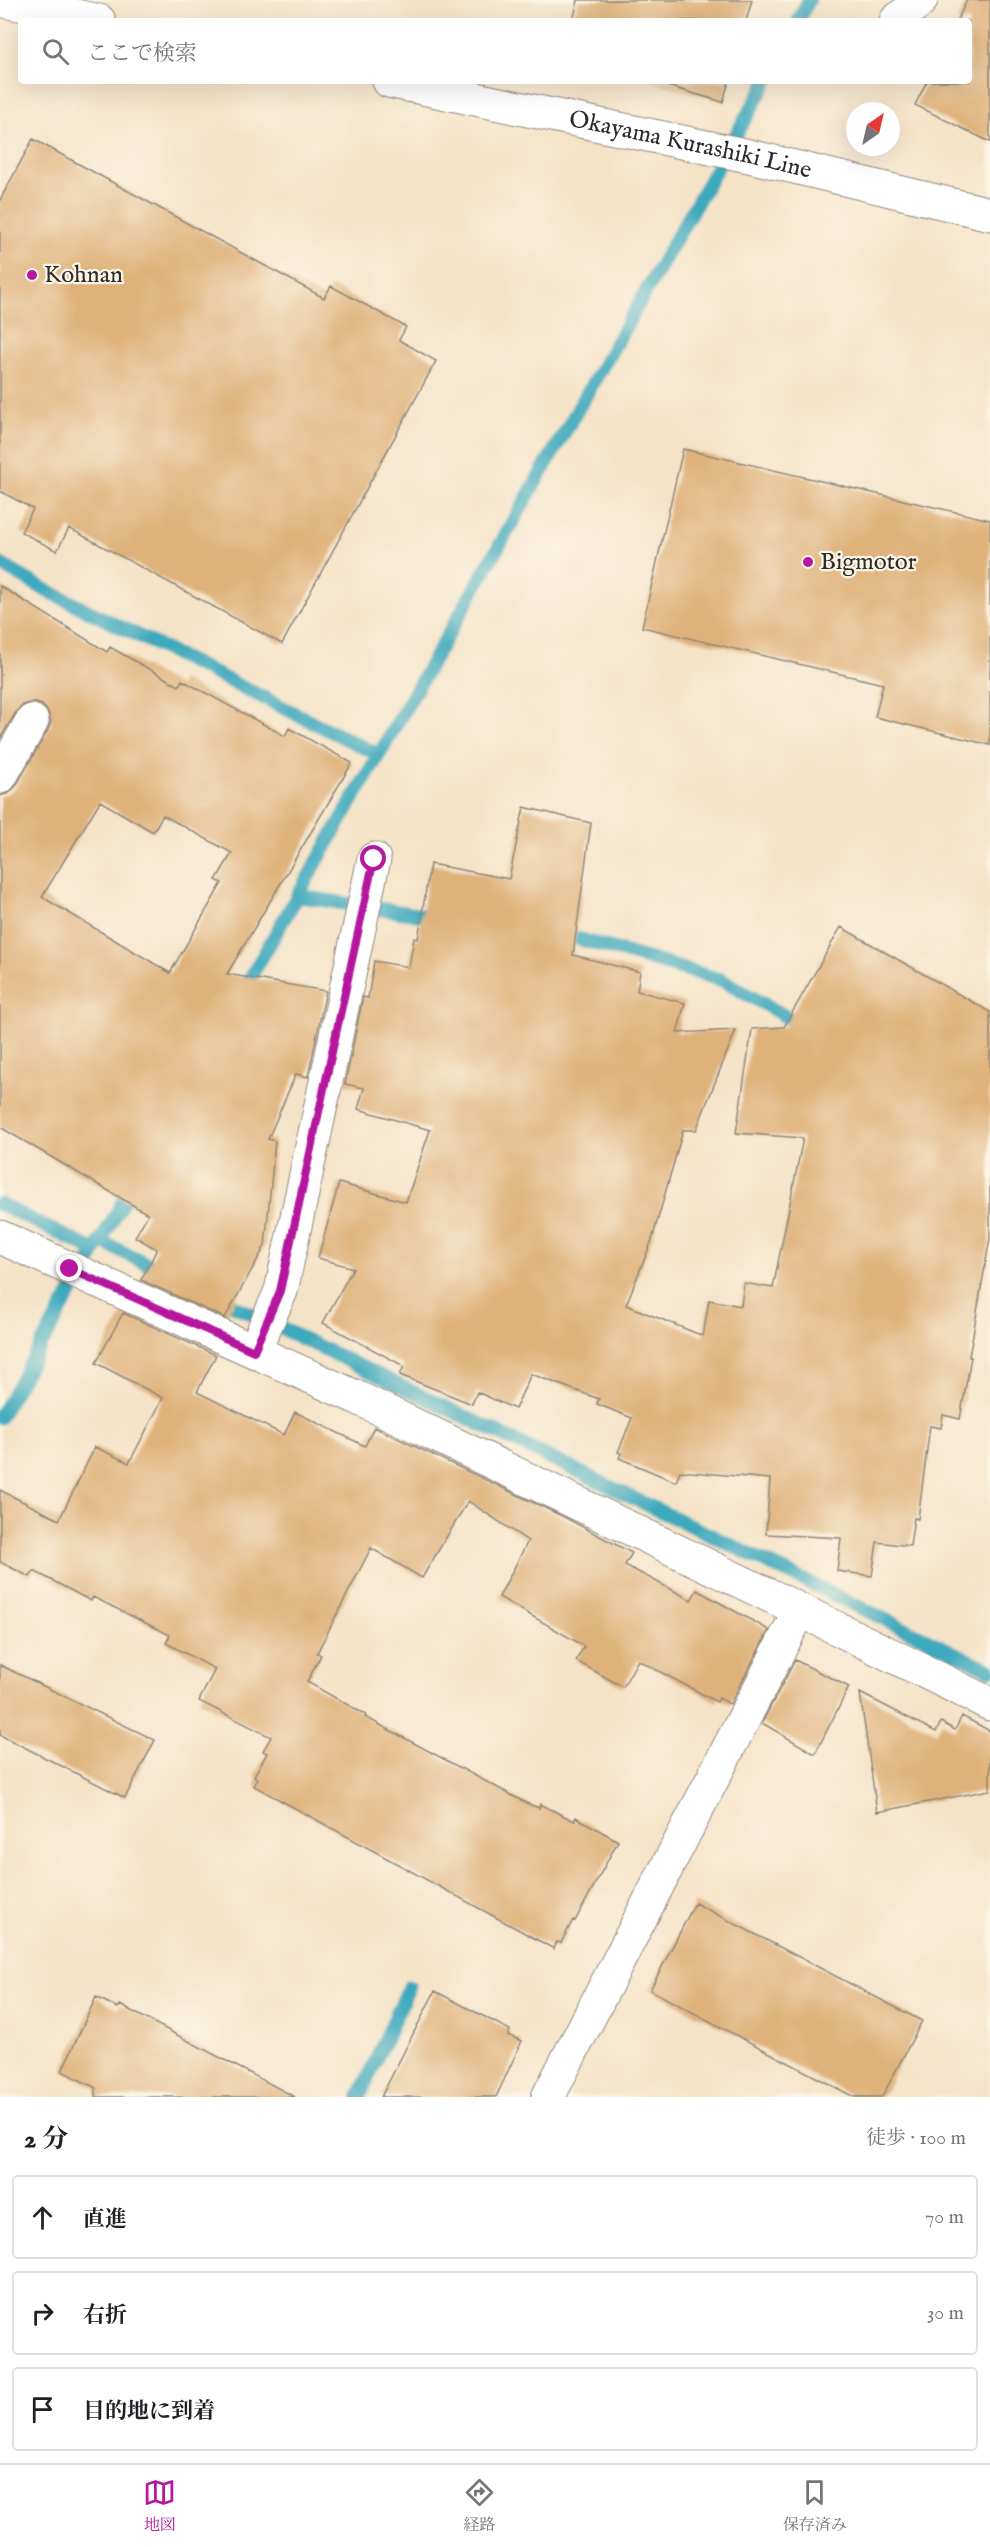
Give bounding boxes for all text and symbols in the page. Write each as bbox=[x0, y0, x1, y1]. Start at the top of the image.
search box bbox=[18, 18, 972, 84]
icon: search bbox=[39, 35, 72, 68]
text: ここで検索 bbox=[87, 40, 197, 68]
north arrow bbox=[846, 102, 900, 156]
street label: Okayama Kurashiki Line bbox=[566, 103, 815, 186]
place label: Kohnan bbox=[44, 260, 123, 291]
marker: Kohnan bbox=[25, 268, 39, 282]
place label: Bigmotor bbox=[820, 547, 917, 578]
marker: Bigmotor bbox=[801, 555, 815, 569]
route start bbox=[360, 845, 386, 871]
route end bbox=[56, 1255, 82, 1281]
text: 2 分 bbox=[24, 2123, 68, 2156]
text: 徒歩 · 100 m bbox=[866, 2126, 966, 2151]
icon: ahead bbox=[26, 2201, 59, 2234]
text: 70 m bbox=[925, 2205, 964, 2230]
text: 直進 bbox=[83, 2206, 127, 2234]
icon: right bbox=[26, 2297, 59, 2330]
text: 30 m bbox=[927, 2301, 964, 2326]
text: 右折 bbox=[83, 2302, 127, 2330]
icon: arrive bbox=[26, 2393, 59, 2426]
text: 目的地に到着 bbox=[83, 2398, 215, 2426]
tab: 地図 bbox=[143, 2476, 176, 2536]
tab: 経路 bbox=[463, 2476, 496, 2536]
tab: 保存済み bbox=[783, 2476, 847, 2536]

